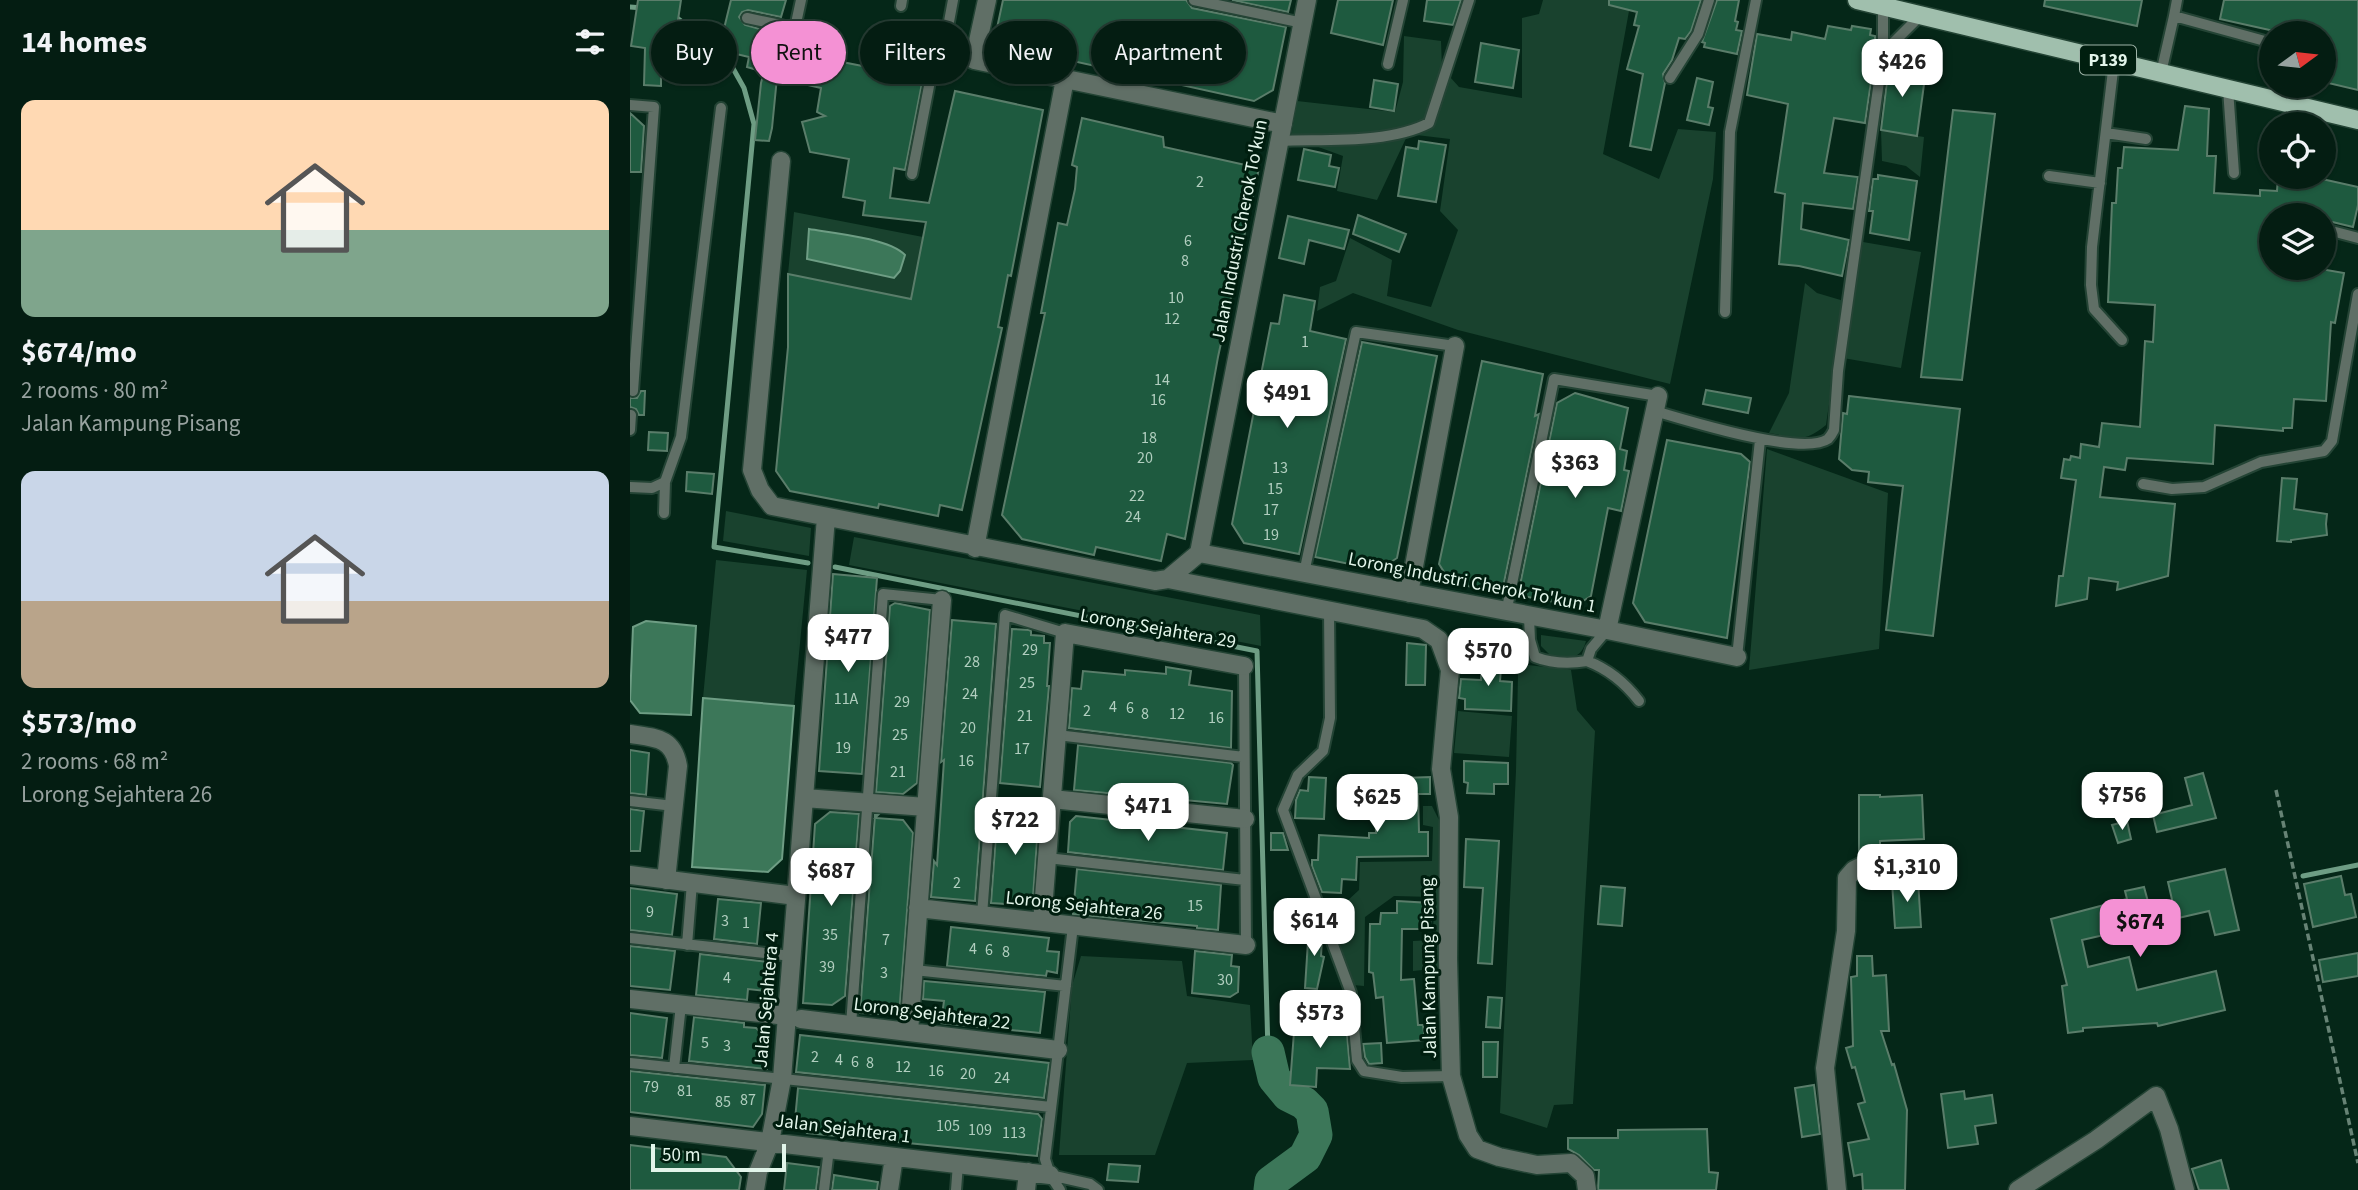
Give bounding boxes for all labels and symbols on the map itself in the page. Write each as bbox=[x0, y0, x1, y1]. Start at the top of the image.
north arrow bbox=[2259, 21, 2336, 98]
pin: $426 bbox=[1861, 40, 1943, 99]
road number: P139 bbox=[2080, 46, 2136, 74]
street label: Jalan Industri Cherok To'kun bbox=[1205, 117, 1275, 345]
house number: 2 bbox=[1196, 171, 1204, 193]
house number: 6 bbox=[1184, 230, 1192, 252]
house number: 8 bbox=[1181, 250, 1189, 272]
house number: 10 bbox=[1168, 287, 1184, 309]
house number: 12 bbox=[1164, 308, 1180, 330]
house number: 1 bbox=[1301, 331, 1309, 353]
house number: 14 bbox=[1154, 369, 1170, 391]
pin: $491 bbox=[1246, 370, 1328, 430]
house number: 16 bbox=[1150, 389, 1166, 411]
house number: 18 bbox=[1141, 427, 1157, 449]
pin: $363 bbox=[1534, 440, 1616, 500]
house number: 20 bbox=[1137, 447, 1153, 469]
house number: 13 bbox=[1272, 457, 1288, 479]
house number: 15 bbox=[1267, 478, 1283, 500]
house number: 22 bbox=[1129, 485, 1145, 507]
house number: 17 bbox=[1263, 499, 1279, 521]
house number: 24 bbox=[1125, 506, 1141, 528]
house number: 19 bbox=[1263, 524, 1279, 546]
street label: Lorong Industri Cherok To'kun 1 bbox=[1346, 546, 1598, 620]
street label: Lorong Sejahtera 29 bbox=[1078, 602, 1238, 656]
pin: $477 bbox=[807, 614, 889, 674]
pin: $570 bbox=[1447, 628, 1529, 688]
house number: 29 bbox=[1022, 639, 1038, 661]
house number: 28 bbox=[964, 651, 980, 673]
house number: 25 bbox=[1019, 672, 1035, 694]
house number: 24 bbox=[962, 683, 978, 705]
house number: 11A bbox=[834, 688, 859, 710]
house number: 29 bbox=[894, 691, 910, 713]
house number: 4 bbox=[1109, 696, 1117, 718]
house number: 6 bbox=[1126, 697, 1134, 719]
house number: 2 bbox=[1083, 700, 1091, 722]
house number: 8 bbox=[1141, 703, 1149, 725]
house number: 12 bbox=[1169, 703, 1185, 725]
house number: 21 bbox=[1017, 705, 1033, 727]
house number: 16 bbox=[1208, 707, 1224, 729]
house number: 20 bbox=[960, 717, 976, 739]
house number: 25 bbox=[892, 724, 908, 746]
house number: 19 bbox=[835, 737, 851, 759]
house number: 17 bbox=[1014, 738, 1030, 760]
house number: 16 bbox=[958, 750, 974, 772]
house number: 21 bbox=[890, 761, 906, 783]
pin: $756 bbox=[2081, 772, 2163, 832]
pin: $625 bbox=[1336, 774, 1418, 834]
pin: $471 bbox=[1107, 784, 1189, 843]
pin: $722 bbox=[974, 798, 1056, 857]
pin: $1,310 bbox=[1850, 844, 1964, 904]
pin: $687 bbox=[790, 848, 872, 908]
house number: 2 bbox=[953, 872, 961, 894]
street label: Jalan Kampung Pisang bbox=[1414, 877, 1444, 1059]
street label: Lorong Sejahtera 26 bbox=[1004, 884, 1164, 928]
house number: 15 bbox=[1187, 895, 1203, 917]
pin: $614 bbox=[1273, 898, 1355, 958]
pin: $674 bbox=[2099, 900, 2181, 959]
house number: 9 bbox=[646, 901, 654, 923]
house number: 3 bbox=[721, 910, 729, 932]
house number: 1 bbox=[742, 912, 750, 934]
house number: 35 bbox=[822, 924, 838, 946]
house number: 7 bbox=[882, 929, 890, 951]
street label: Jalan Sejahtera 4 bbox=[748, 931, 786, 1069]
house number: 4 bbox=[969, 938, 977, 960]
house number: 6 bbox=[985, 939, 993, 961]
house number: 8 bbox=[1002, 941, 1010, 963]
house number: 39 bbox=[819, 956, 835, 978]
house number: 3 bbox=[880, 962, 888, 984]
house number: 4 bbox=[723, 967, 731, 989]
house number: 30 bbox=[1217, 969, 1233, 991]
pin: $573 bbox=[1279, 990, 1361, 1050]
street label: Lorong Sejahtera 22 bbox=[852, 991, 1012, 1037]
house number: 5 bbox=[701, 1032, 709, 1054]
house number: 3 bbox=[723, 1035, 731, 1057]
house number: 2 bbox=[811, 1046, 819, 1068]
house number: 4 bbox=[835, 1049, 843, 1071]
house number: 6 bbox=[851, 1051, 859, 1073]
house number: 8 bbox=[866, 1052, 874, 1074]
house number: 12 bbox=[895, 1056, 911, 1078]
house number: 16 bbox=[928, 1060, 944, 1082]
house number: 20 bbox=[960, 1063, 976, 1085]
house number: 24 bbox=[994, 1067, 1010, 1089]
house number: 79 bbox=[643, 1076, 659, 1098]
house number: 81 bbox=[677, 1080, 693, 1102]
house number: 87 bbox=[740, 1089, 756, 1111]
house number: 85 bbox=[715, 1091, 731, 1113]
street label: Jalan Sejahtera 1 bbox=[774, 1107, 912, 1151]
house number: 105 bbox=[936, 1115, 960, 1137]
house number: 109 bbox=[968, 1119, 992, 1141]
house number: 113 bbox=[1002, 1122, 1026, 1144]
scale bar bbox=[651, 1141, 786, 1173]

